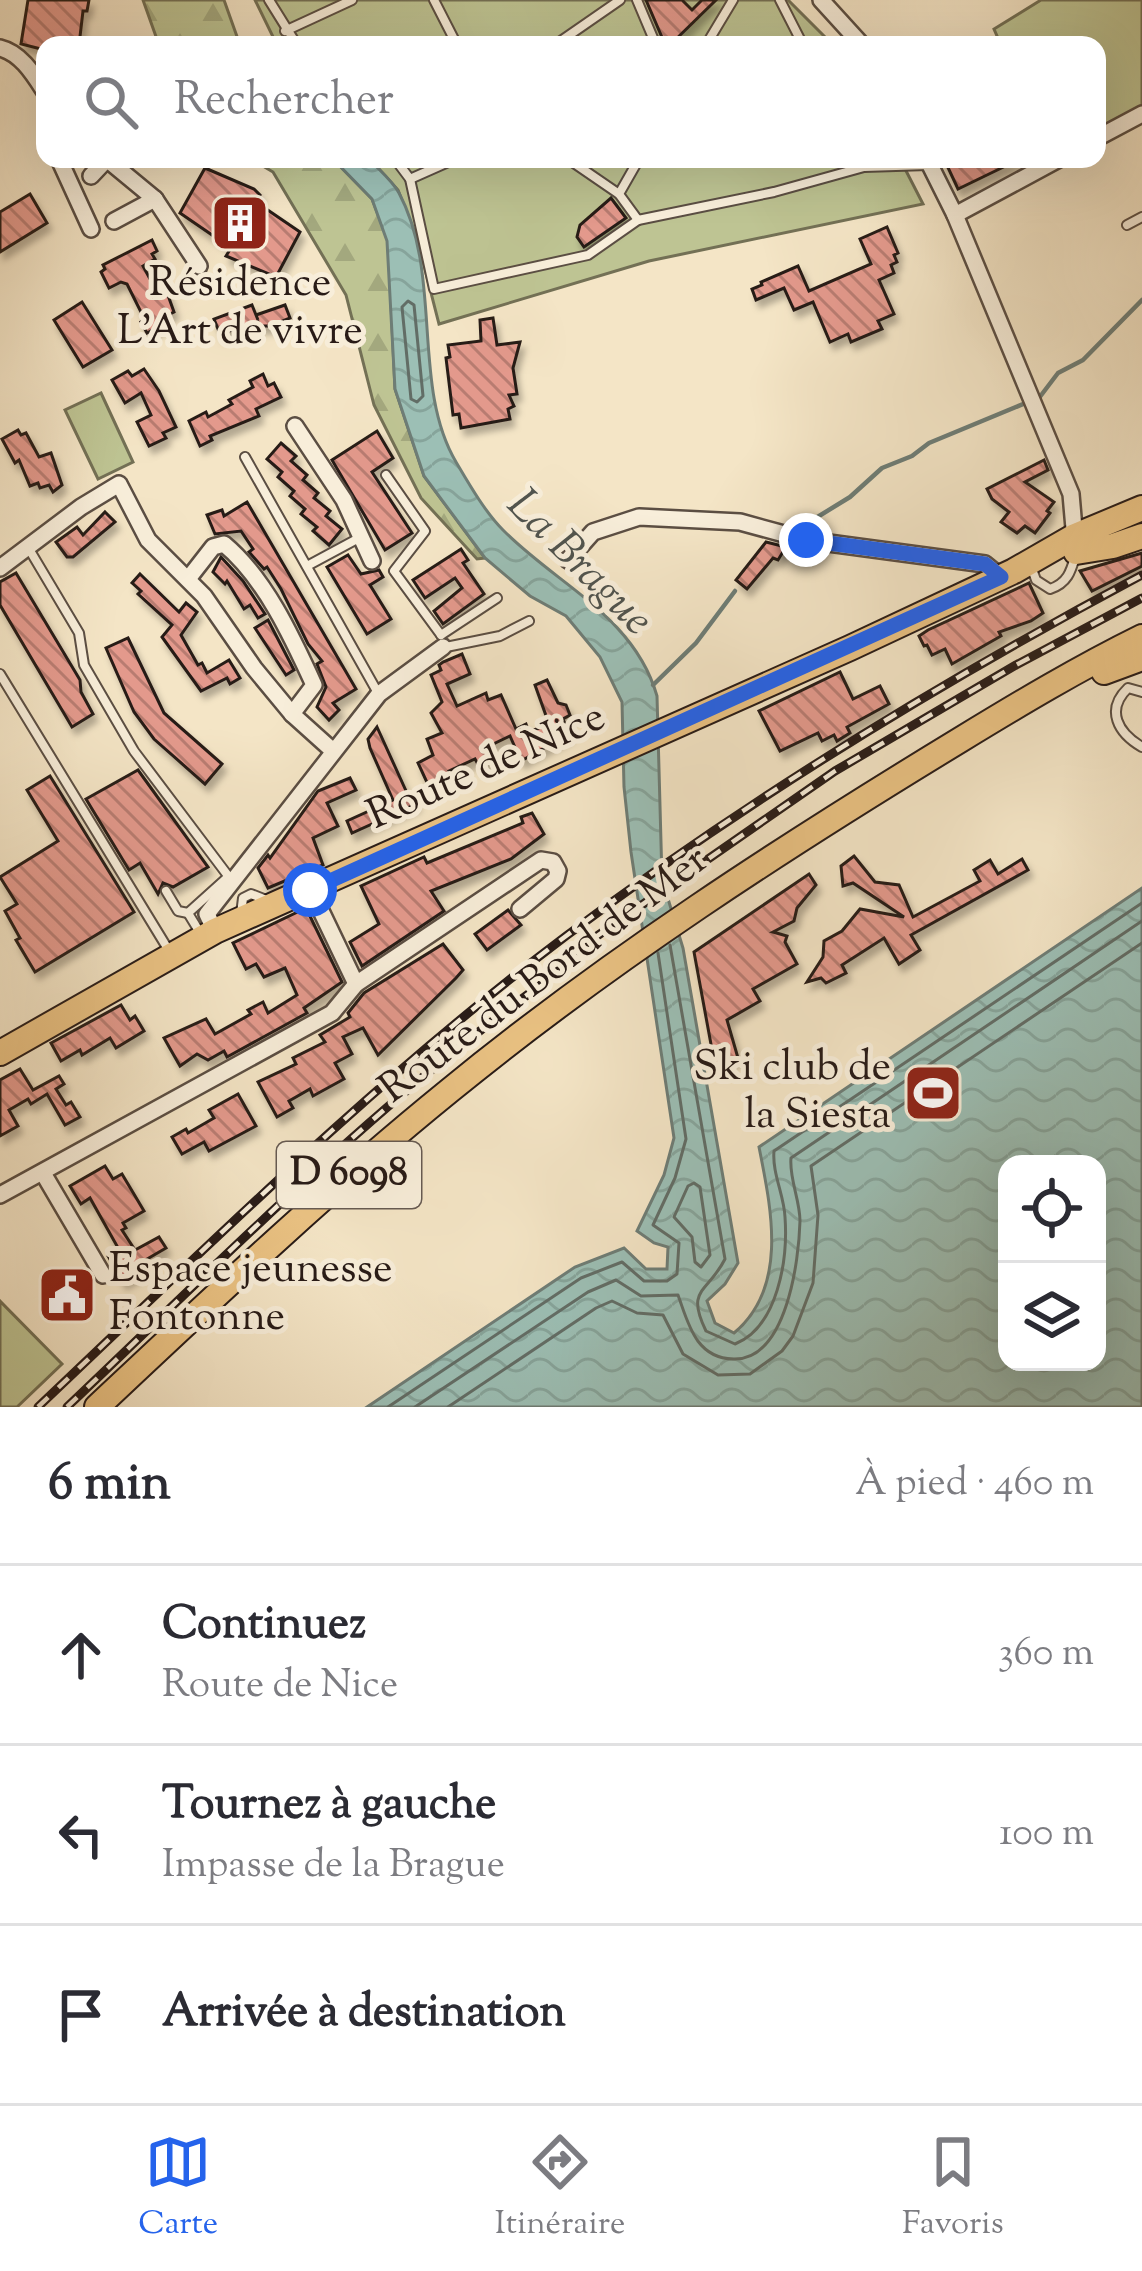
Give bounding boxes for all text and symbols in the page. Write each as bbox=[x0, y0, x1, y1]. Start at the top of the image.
search box bbox=[36, 36, 1106, 168]
icon: search bbox=[78, 69, 144, 135]
text: Rechercher bbox=[174, 70, 394, 135]
building icon: Résidence L'Art de vivre bbox=[209, 192, 271, 254]
place label: Résidence L'Art de vivre bbox=[117, 255, 363, 363]
water label: La Brague bbox=[490, 476, 666, 652]
route end bbox=[779, 513, 833, 567]
street label: Route de Nice bbox=[359, 689, 615, 847]
street label: Route du Bord de Mer bbox=[368, 832, 722, 1120]
route start bbox=[283, 863, 337, 917]
place label: Ski club de la Siesta bbox=[693, 1039, 891, 1147]
sports icon: Ski club de la Siesta bbox=[902, 1062, 964, 1124]
road number: D 6098 bbox=[277, 1142, 421, 1208]
map controls bbox=[998, 1155, 1106, 1371]
button: locate bbox=[998, 1155, 1106, 1263]
place label: Espace jeunesse Fontonne bbox=[109, 1241, 393, 1349]
button: layers bbox=[998, 1263, 1106, 1371]
public building icon: Espace jeunesse Fontonne bbox=[36, 1264, 98, 1326]
text: 6 min bbox=[48, 1449, 171, 1522]
text: À pied · 460 m bbox=[855, 1457, 1094, 1513]
text: Continuez bbox=[162, 1594, 366, 1659]
icon: ahead bbox=[48, 1622, 114, 1688]
text: 360 m bbox=[998, 1627, 1094, 1683]
text: Route de Nice bbox=[162, 1659, 398, 1715]
text: Tournez à gauche bbox=[162, 1774, 496, 1839]
icon: left bbox=[48, 1802, 114, 1868]
text: 100 m bbox=[999, 1807, 1094, 1863]
text: Impasse de la Brague bbox=[162, 1839, 505, 1895]
icon: arrive bbox=[48, 1982, 114, 2048]
text: Arrivée à destination bbox=[162, 1982, 566, 2047]
tab: Carte bbox=[138, 2129, 218, 2249]
tab: Itinéraire bbox=[495, 2129, 625, 2249]
tab: Favoris bbox=[902, 2129, 1004, 2249]

